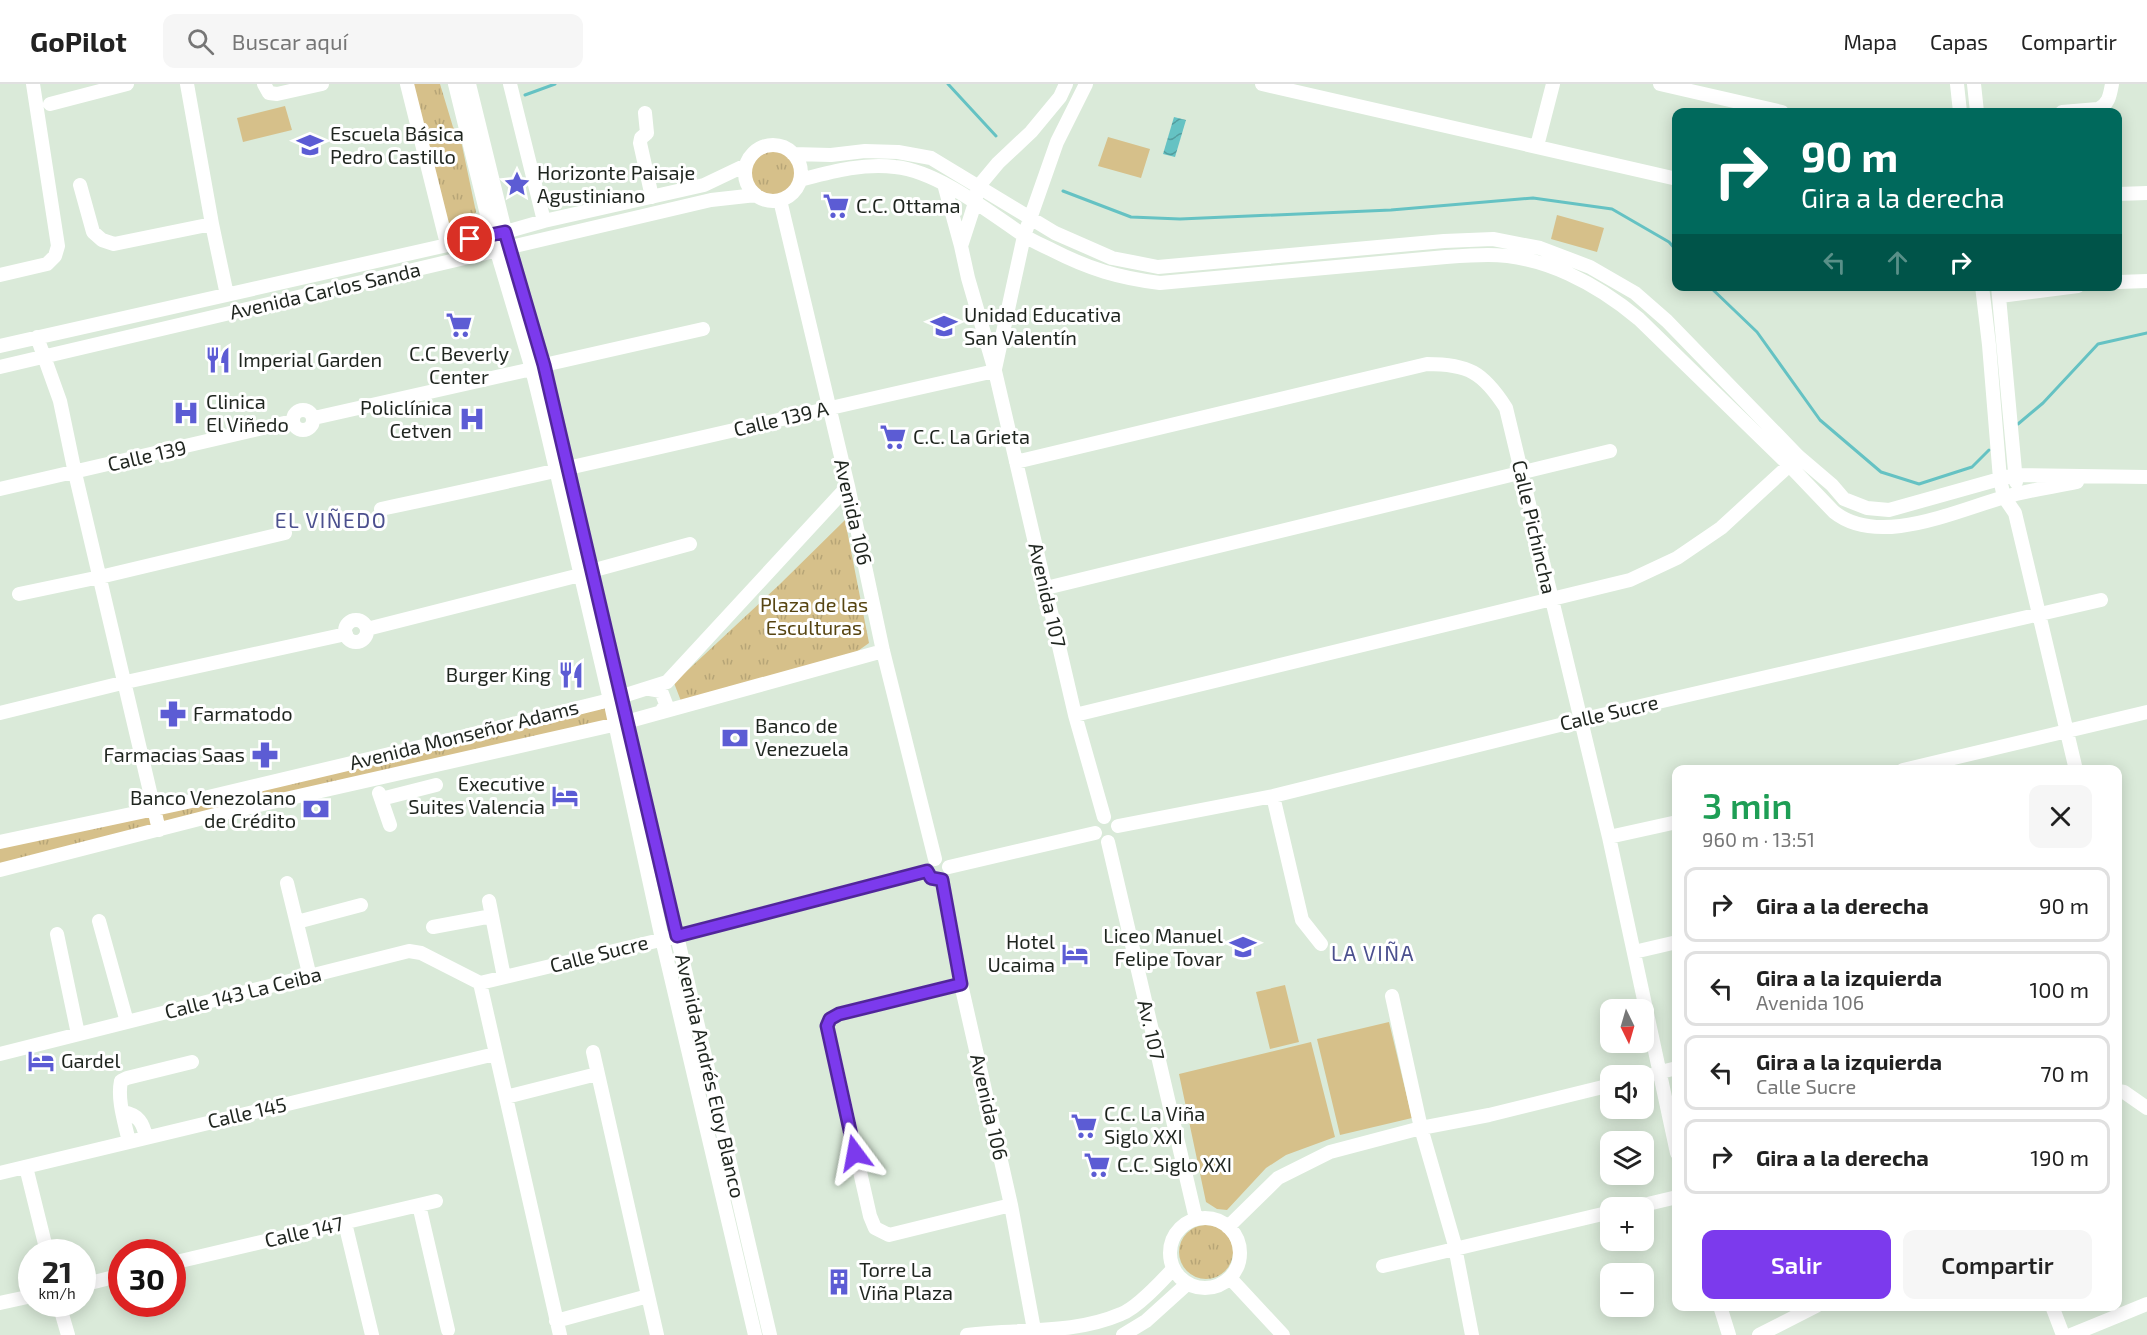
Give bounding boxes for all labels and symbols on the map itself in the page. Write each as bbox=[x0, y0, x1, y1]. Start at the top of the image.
place label: Escuela Básica Pedro Castillo bbox=[330, 121, 464, 168]
school or university icon: Escuela Básica Pedro Castillo bbox=[295, 130, 325, 160]
place label: Horizonte Paisaje Agustiniano bbox=[537, 160, 695, 207]
place icon: Horizonte Paisaje Agustiniano bbox=[502, 169, 532, 199]
supermarket icon: C.C. Ottama bbox=[821, 191, 851, 221]
place label: C.C. Ottama bbox=[856, 193, 960, 217]
pin bbox=[444, 213, 495, 264]
street label: Avenida Carlos Sanda bbox=[227, 256, 423, 324]
place label: Unidad Educativa San Valentín bbox=[964, 302, 1121, 349]
supermarket icon: C.C Beverly Center bbox=[444, 310, 474, 340]
school or university icon: Unidad Educativa San Valentín bbox=[929, 311, 959, 341]
place label: C.C Beverly Center bbox=[409, 341, 510, 388]
restaurant icon: Imperial Garden bbox=[203, 345, 233, 375]
place label: Imperial Garden bbox=[238, 347, 382, 371]
place label: Clinica El Viñedo bbox=[206, 389, 289, 436]
place label: Policlínica Cetven bbox=[360, 395, 452, 442]
street label: Calle 139 A bbox=[731, 395, 831, 441]
hospital icon: Clinica El Viñedo bbox=[171, 398, 201, 428]
hospital icon: Policlínica Cetven bbox=[457, 404, 487, 434]
supermarket icon: C.C. La Grieta bbox=[878, 422, 908, 452]
place label: C.C. La Grieta bbox=[913, 424, 1030, 448]
street label: Calle 139 bbox=[105, 434, 188, 476]
street label: Avenida 106 bbox=[830, 456, 878, 567]
street label: Calle Pichincha bbox=[1508, 458, 1562, 596]
district label: EL VIÑEDO bbox=[275, 507, 387, 532]
street label: Avenida 107 bbox=[1024, 540, 1072, 650]
park label: Plaza de las Esculturas bbox=[760, 592, 868, 639]
restaurant icon: Burger King bbox=[556, 660, 586, 690]
place label: Burger King bbox=[446, 662, 551, 686]
street label: Calle Sucre bbox=[1557, 689, 1660, 735]
street label: Avenida Monseñor Adams bbox=[347, 694, 581, 774]
pharmacy icon: Farmatodo bbox=[158, 699, 188, 729]
place label: Farmatodo bbox=[193, 701, 293, 725]
place label: Banco de Venezuela bbox=[755, 713, 849, 760]
bank icon: Banco de Venezuela bbox=[720, 723, 750, 753]
pharmacy icon: Farmacias Saas bbox=[250, 740, 280, 770]
place label: Farmacias Saas bbox=[104, 742, 245, 766]
place label: Executive Suites Valencia bbox=[408, 771, 545, 818]
hotel icon: Executive Suites Valencia bbox=[550, 781, 580, 811]
place label: Banco Venezolano de Crédito bbox=[130, 785, 296, 832]
bank icon: Banco Venezolano de Crédito bbox=[301, 794, 331, 824]
place label: Liceo Manuel Felipe Tovar bbox=[1103, 923, 1223, 970]
street label: Calle Sucre bbox=[547, 929, 650, 977]
place label: Hotel Ucaima bbox=[987, 929, 1055, 976]
school or university icon: Liceo Manuel Felipe Tovar bbox=[1228, 932, 1258, 962]
hotel icon: Hotel Ucaima bbox=[1060, 939, 1090, 969]
district label: LA VIÑA bbox=[1331, 940, 1415, 965]
street label: Avenida Andrés Eloy Blanco bbox=[671, 951, 751, 1200]
street label: Calle 143 La Ceiba bbox=[162, 961, 324, 1023]
street label: Av. 107 bbox=[1133, 997, 1171, 1062]
north arrow bbox=[1600, 999, 1654, 1053]
hotel icon: Gardel bbox=[26, 1046, 56, 1076]
place label: Gardel bbox=[61, 1048, 121, 1072]
street label: Avenida 106 bbox=[966, 1051, 1014, 1162]
street label: Calle 145 bbox=[205, 1091, 289, 1133]
place label: C.C. La Viña Siglo XXI bbox=[1104, 1101, 1205, 1148]
supermarket icon: C.C. La Viña Siglo XXI bbox=[1069, 1111, 1099, 1141]
position arrow bbox=[823, 1121, 887, 1185]
supermarket icon: C.C. Siglo XXI bbox=[1082, 1150, 1112, 1180]
place label: C.C. Siglo XXI bbox=[1117, 1152, 1232, 1176]
street label: Calle 147 bbox=[262, 1210, 345, 1252]
speed limit sign: 30 bbox=[108, 1239, 186, 1317]
place label: Torre La Viña Plaza bbox=[859, 1257, 953, 1304]
building icon: Torre La Viña Plaza bbox=[824, 1267, 854, 1297]

